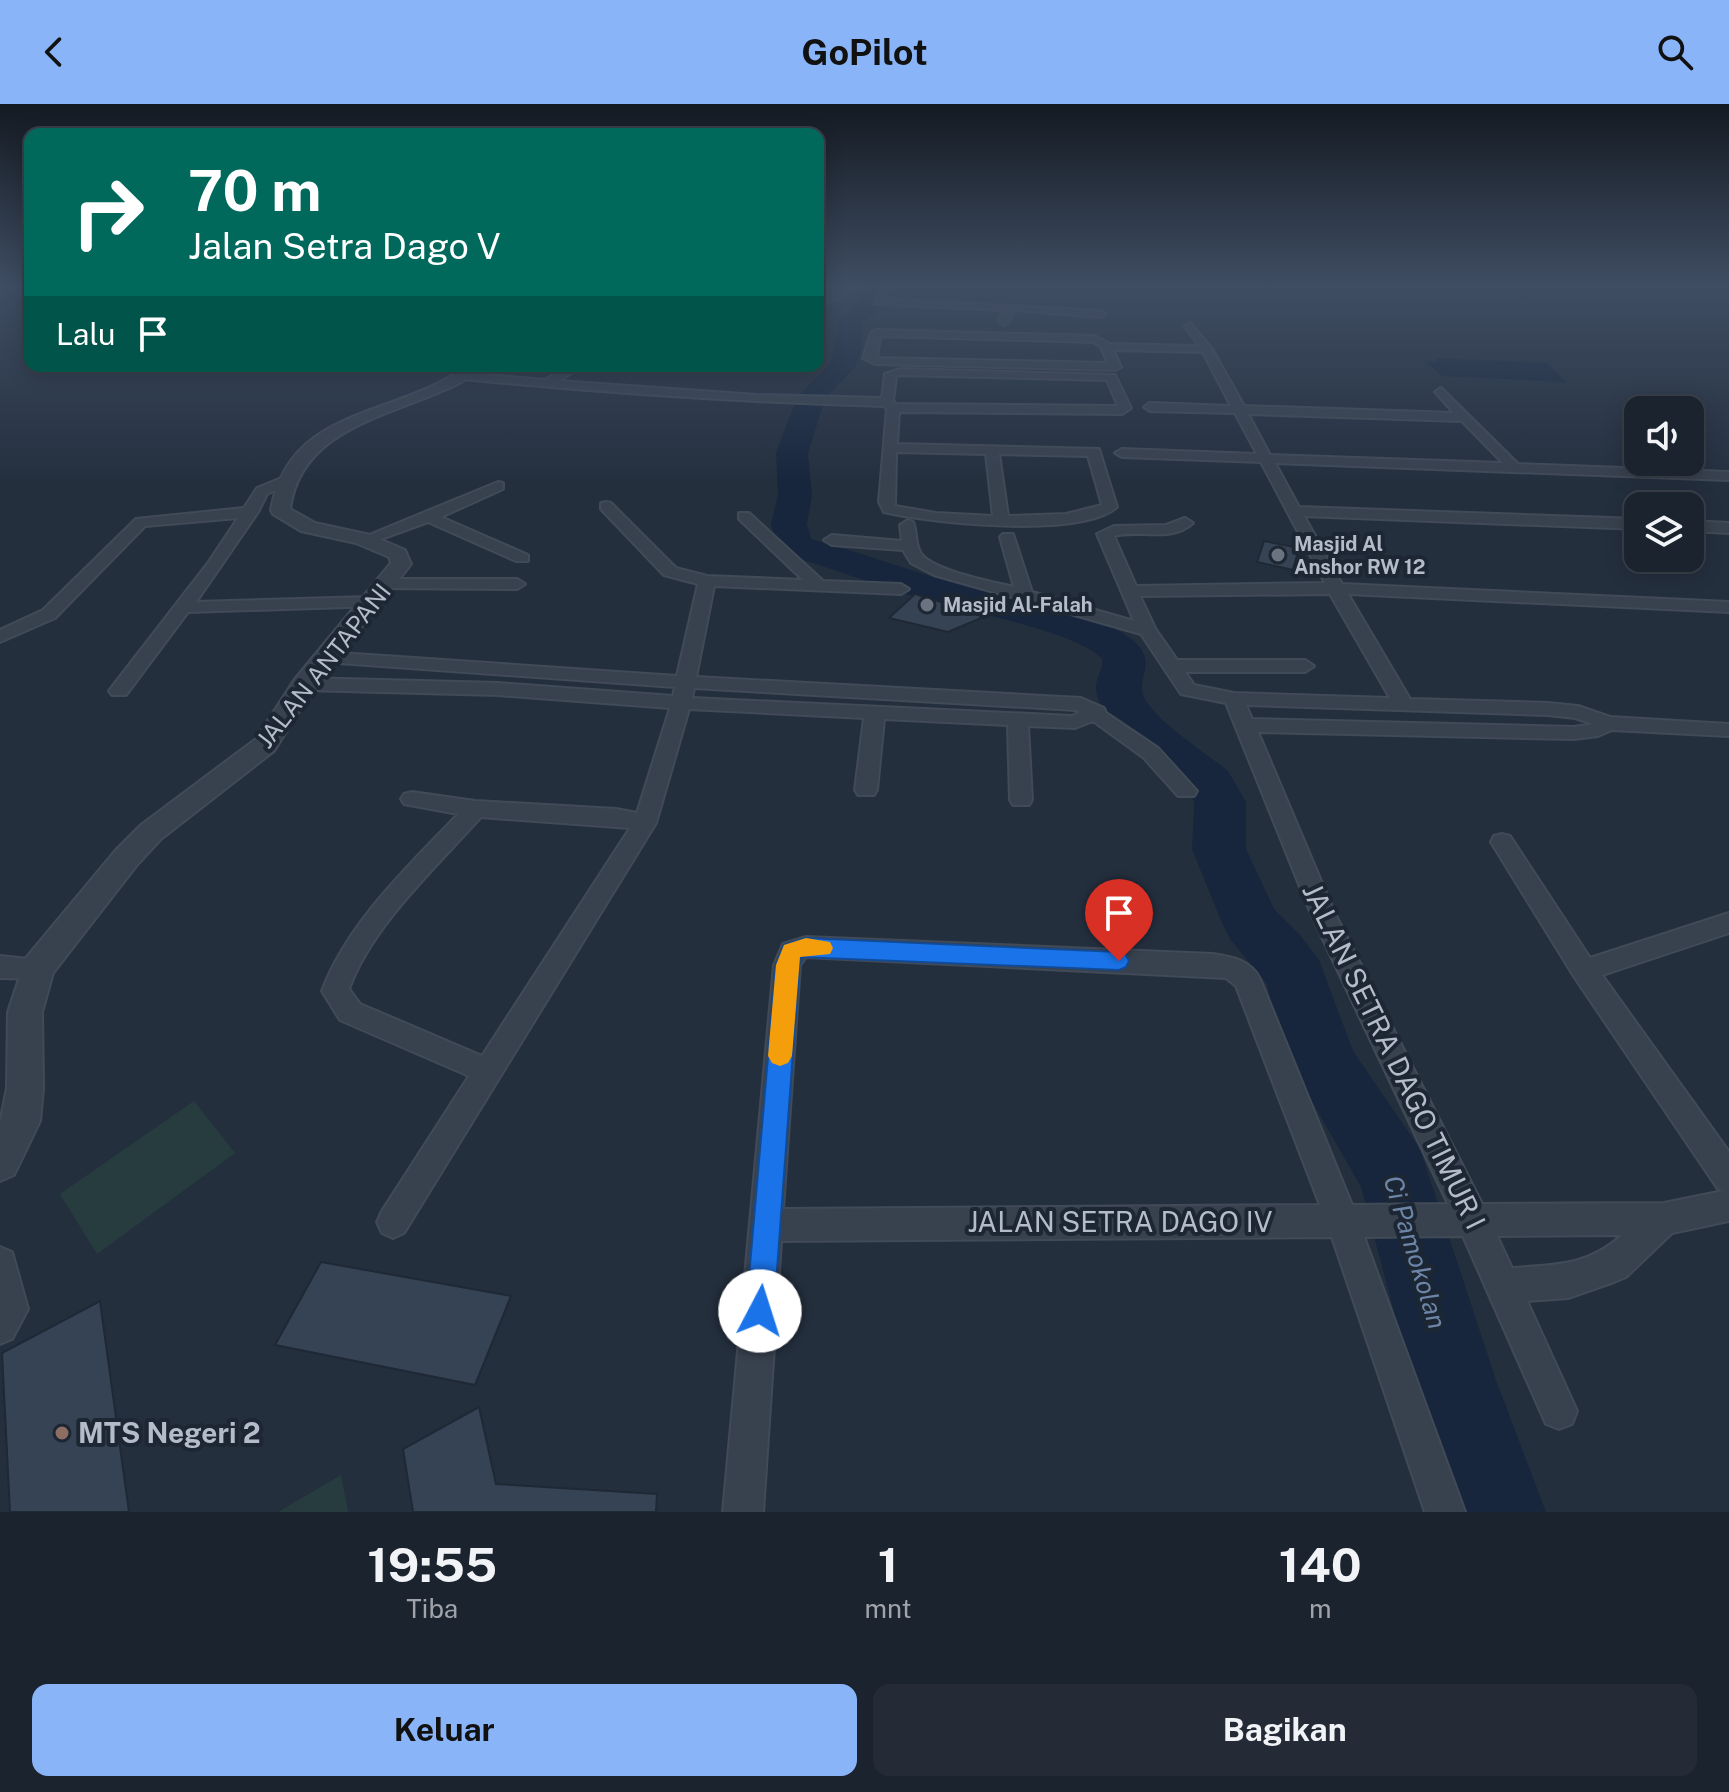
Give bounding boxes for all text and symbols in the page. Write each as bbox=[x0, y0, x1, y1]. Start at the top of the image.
icon: back bbox=[32, 30, 76, 74]
icon: search bbox=[1653, 30, 1697, 74]
text: GoPilot bbox=[801, 31, 928, 73]
text: 70 m bbox=[188, 158, 321, 224]
icon: right bbox=[56, 160, 160, 264]
text: Jalan Setra Dago V bbox=[188, 225, 501, 267]
icon: arrive bbox=[131, 312, 175, 356]
text: Lalu bbox=[56, 316, 115, 352]
map controls bbox=[1624, 396, 1704, 572]
button: sound bbox=[1624, 396, 1704, 476]
button: layers bbox=[1624, 492, 1704, 572]
place label: Masjid Al Anshor RW 12 bbox=[1294, 532, 1425, 579]
marker: Masjid Al Anshor RW 12 bbox=[1269, 546, 1287, 564]
street label: JALAN ANTAPANI bbox=[250, 578, 396, 753]
place label: Masjid Al-Falah bbox=[943, 593, 1093, 617]
marker: Masjid Al-Falah bbox=[918, 596, 936, 614]
street label: JALAN SETRA DAGO TIMUR I bbox=[1296, 877, 1493, 1234]
pin bbox=[1085, 879, 1153, 961]
icon: arrive bbox=[1097, 891, 1141, 935]
water label: Ci Pamokolan bbox=[1377, 1171, 1454, 1332]
street label: JALAN SETRA DAGO IV bbox=[967, 1205, 1273, 1238]
position arrow bbox=[718, 1269, 802, 1353]
place label: MTS Negeri 2 bbox=[78, 1416, 261, 1449]
marker: MTS Negeri 2 bbox=[53, 1424, 71, 1442]
text: 19:55 bbox=[367, 1536, 497, 1593]
text: 1 bbox=[878, 1536, 898, 1593]
text: 140 bbox=[1279, 1536, 1362, 1593]
text: Tiba bbox=[406, 1593, 458, 1624]
text: mnt bbox=[864, 1593, 912, 1624]
text: m bbox=[1309, 1593, 1332, 1624]
button: Keluar bbox=[32, 1684, 857, 1776]
button: Bagikan bbox=[873, 1684, 1697, 1776]

